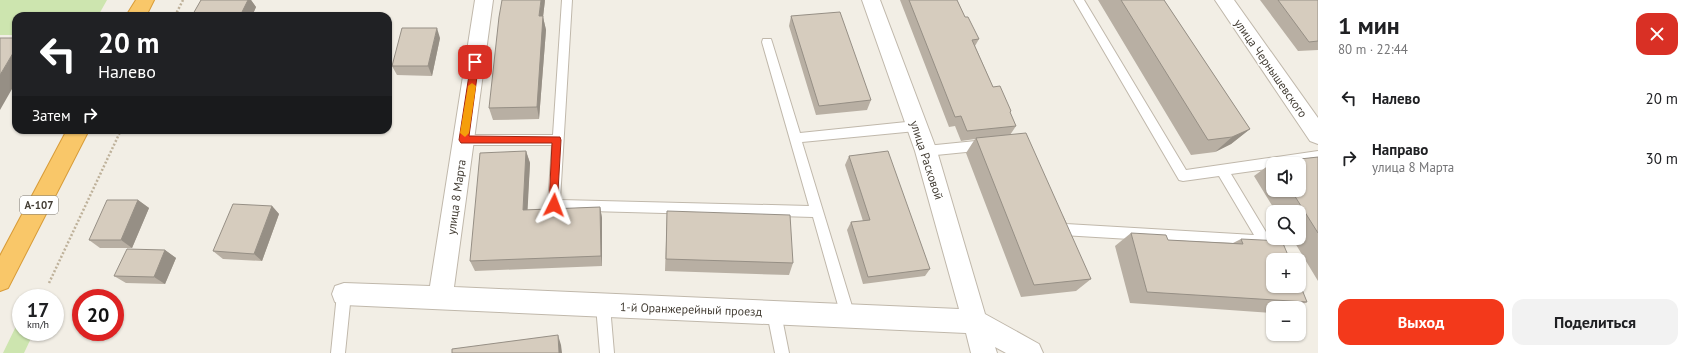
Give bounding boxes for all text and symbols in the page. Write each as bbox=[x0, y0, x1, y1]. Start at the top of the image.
text: 1 мин bbox=[1338, 10, 1400, 41]
button: close bbox=[1636, 13, 1678, 55]
street label: улица Чернышевского bbox=[1231, 16, 1311, 120]
text: 20 m bbox=[98, 24, 159, 61]
icon: left bbox=[32, 28, 84, 80]
text: 80 m · 22:44 bbox=[1338, 41, 1408, 58]
pin bbox=[458, 45, 492, 79]
icon: arrive bbox=[464, 51, 486, 73]
text: Налево bbox=[98, 60, 156, 83]
icon: left bbox=[1338, 87, 1360, 109]
text: Налево bbox=[1372, 89, 1420, 108]
text: 20 m bbox=[1645, 89, 1678, 108]
icon: right bbox=[79, 104, 101, 126]
text: Затем bbox=[32, 106, 71, 125]
street label: улица Расковой bbox=[907, 118, 947, 202]
text: Направо bbox=[1372, 140, 1428, 159]
icon: right bbox=[1338, 147, 1360, 169]
text: 30 m bbox=[1645, 149, 1678, 168]
map controls bbox=[1266, 157, 1306, 341]
button: sound bbox=[1266, 157, 1306, 197]
street label: улица 8 Марта bbox=[443, 158, 469, 236]
text: улица 8 Марта bbox=[1372, 159, 1454, 176]
position arrow bbox=[533, 184, 575, 226]
road number: А-107 bbox=[20, 196, 58, 214]
button: search bbox=[1266, 205, 1306, 245]
button: + bbox=[1266, 253, 1306, 293]
speed limit sign: 20 bbox=[72, 289, 124, 341]
text: 17 bbox=[27, 297, 49, 323]
street label: 1-й Оранжерейный проезд bbox=[620, 299, 763, 319]
button: Выход bbox=[1338, 299, 1504, 345]
button: Поделиться bbox=[1512, 299, 1678, 345]
button: − bbox=[1266, 301, 1306, 341]
text: km/h bbox=[27, 318, 49, 331]

